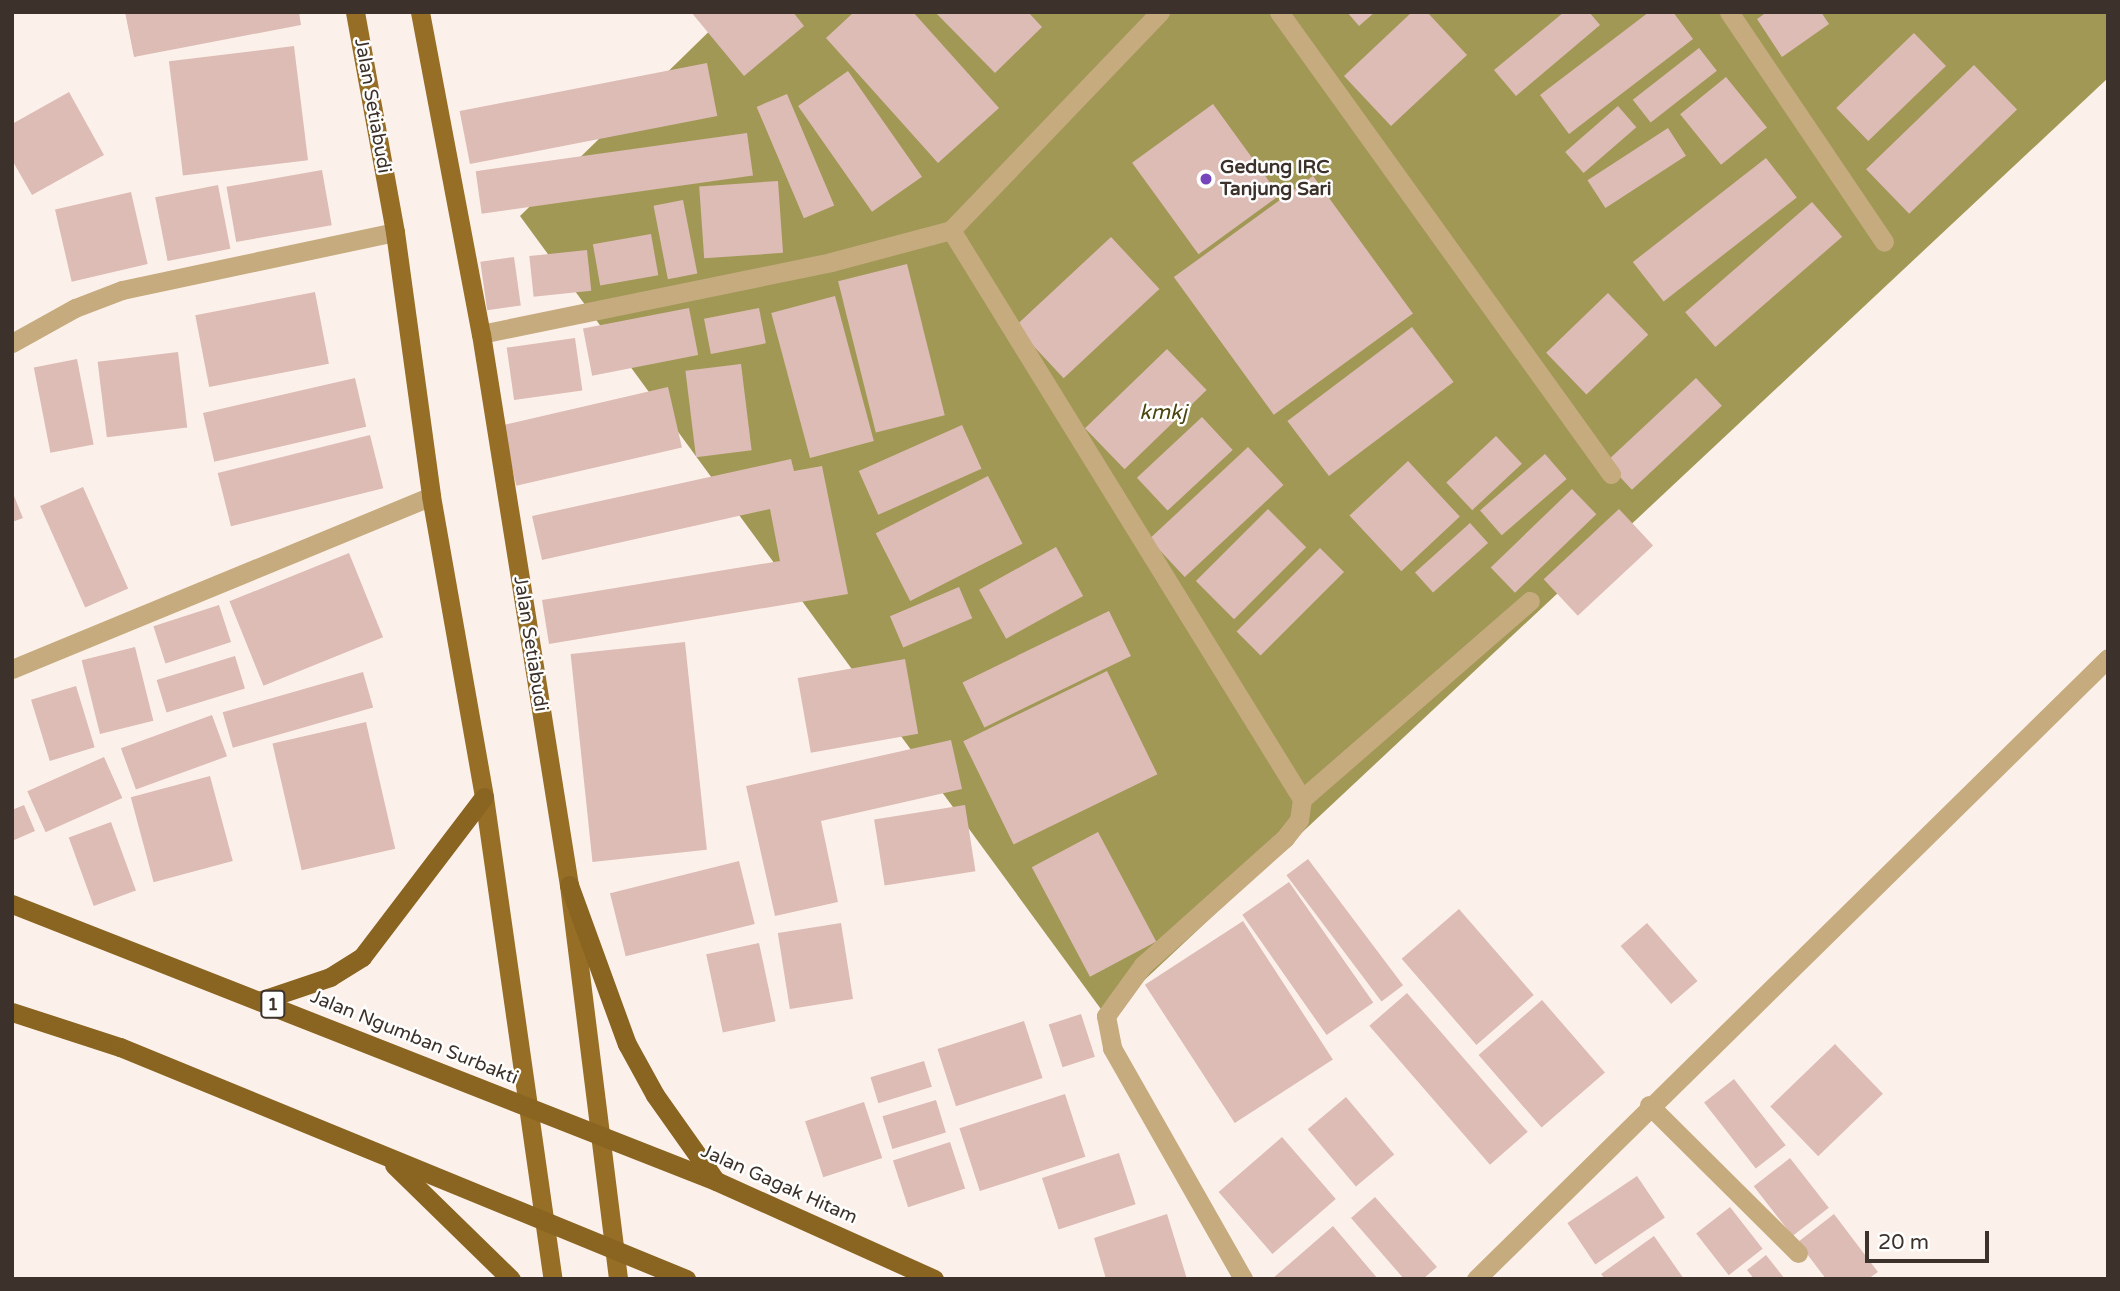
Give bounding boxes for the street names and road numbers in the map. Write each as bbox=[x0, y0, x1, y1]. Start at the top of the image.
street label: Jalan Setiabudi bbox=[349, 37, 395, 175]
street label: Jalan Setiabudi bbox=[508, 575, 552, 713]
street label: Jalan Ngumban Surbakti bbox=[307, 986, 521, 1090]
road number: 1 bbox=[259, 989, 287, 1018]
street label: Jalan Gagak Hitam bbox=[697, 1140, 861, 1230]

